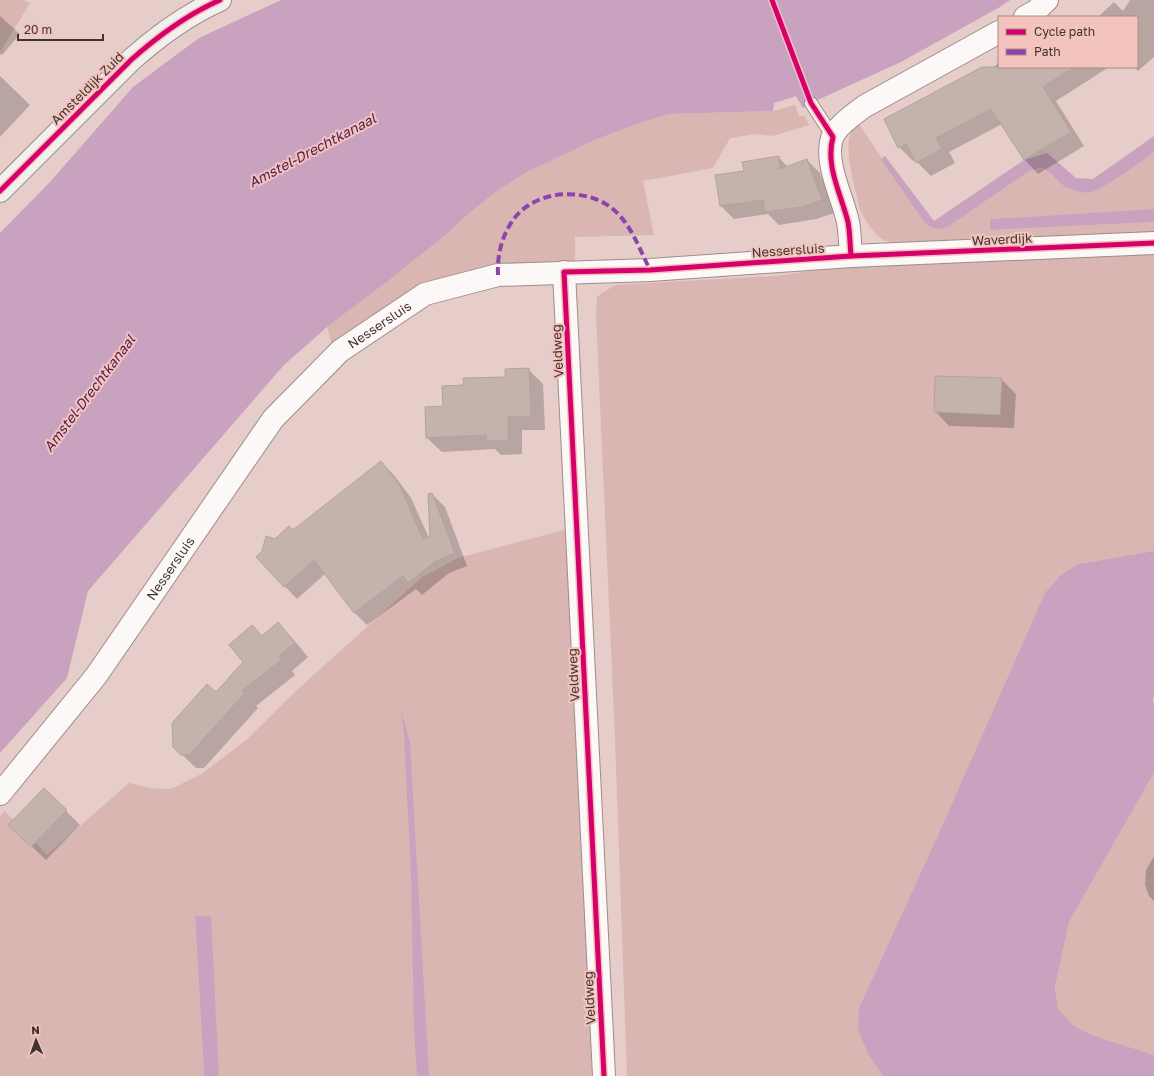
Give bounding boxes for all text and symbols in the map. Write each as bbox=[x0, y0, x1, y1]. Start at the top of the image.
scale bar bbox=[18, 16, 103, 42]
legend bbox=[998, 16, 1138, 68]
text: 20 m bbox=[24, 22, 52, 37]
text: Cycle path bbox=[1034, 24, 1095, 39]
text: Path bbox=[1034, 44, 1061, 59]
street label: Amsteldijk Zuid bbox=[47, 48, 127, 128]
water label: Amstel-Drechtkanaal bbox=[245, 109, 379, 191]
street label: Waverdijk bbox=[971, 229, 1033, 249]
street label: Nessersluis bbox=[751, 239, 825, 261]
street label: Nessersluis bbox=[345, 298, 414, 352]
street label: Veldweg bbox=[548, 324, 566, 378]
water label: Amstel-Drechtkanaal bbox=[40, 331, 139, 455]
street label: Nessersluis bbox=[143, 533, 198, 603]
street label: Veldweg bbox=[564, 648, 582, 702]
street label: Veldweg bbox=[580, 971, 598, 1025]
north arrow bbox=[16, 1020, 56, 1060]
text: N bbox=[31, 1023, 40, 1036]

